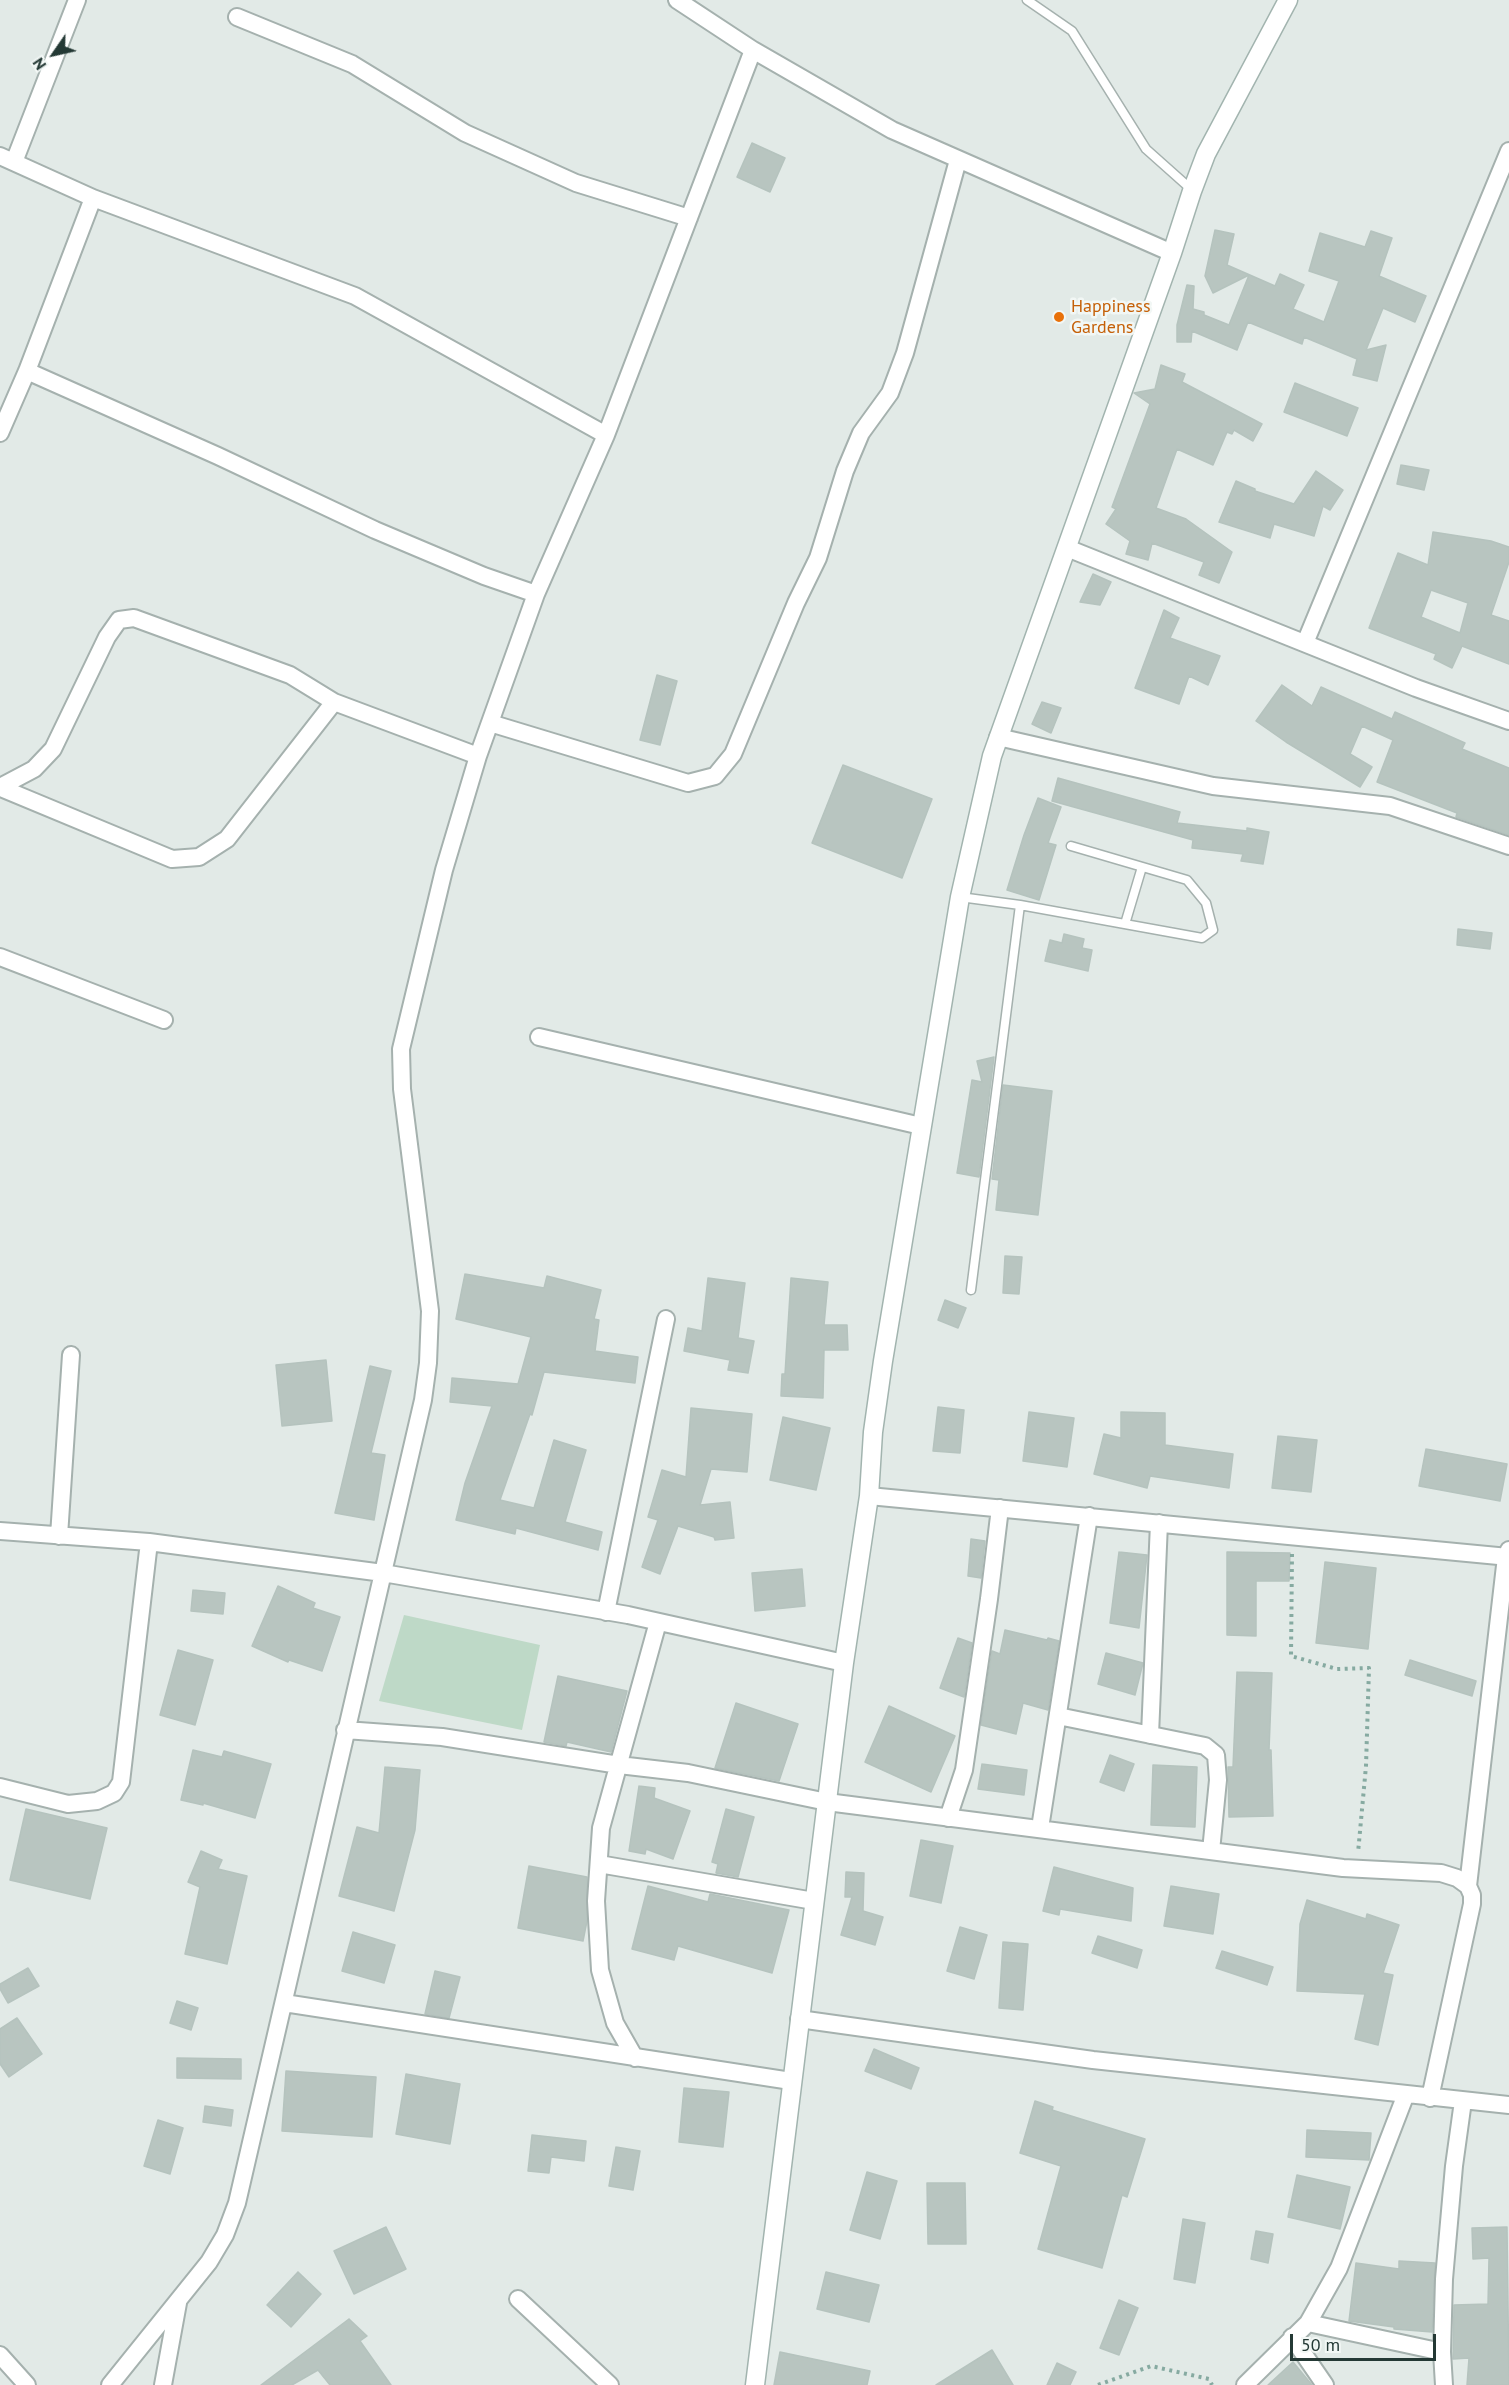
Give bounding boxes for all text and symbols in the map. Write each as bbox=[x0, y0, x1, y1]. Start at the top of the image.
north arrow bbox=[24, 24, 84, 84]
text: N bbox=[28, 54, 50, 74]
place label: Happiness Gardens bbox=[1071, 296, 1150, 338]
marker: Happiness Gardens bbox=[1052, 310, 1066, 324]
scale bar bbox=[1293, 2322, 1438, 2360]
text: 50 m bbox=[1301, 2333, 1340, 2356]

